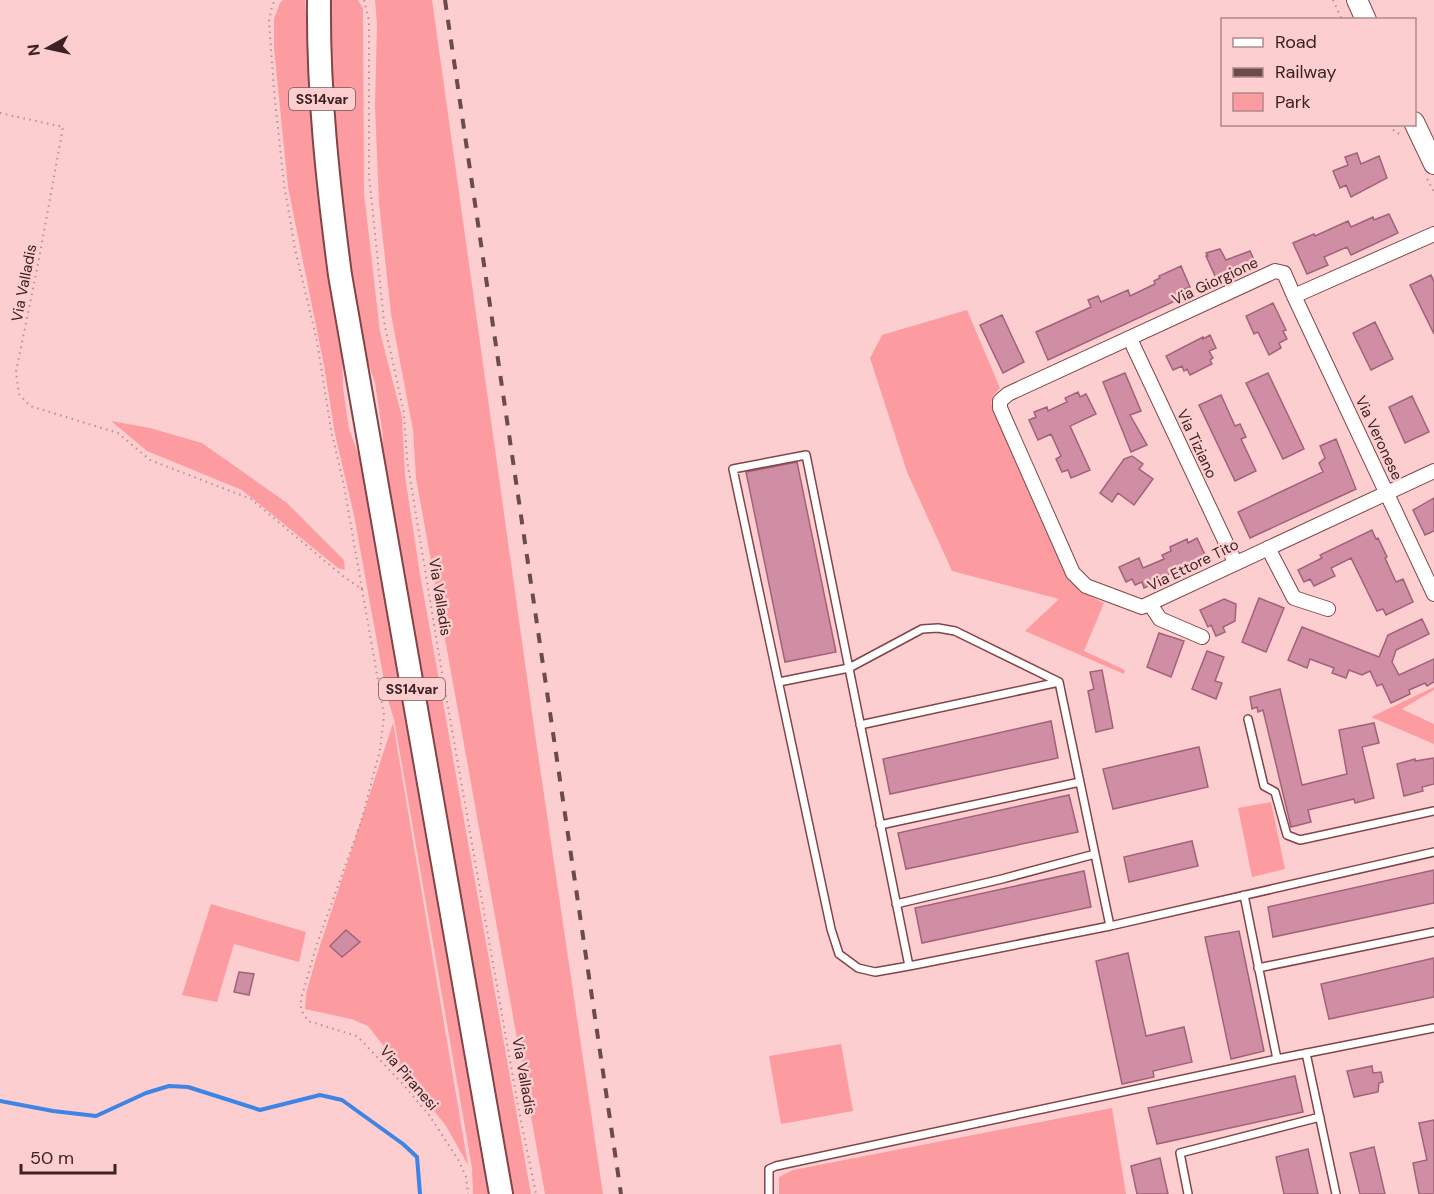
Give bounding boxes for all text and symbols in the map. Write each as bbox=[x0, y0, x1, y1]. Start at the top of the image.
north arrow bbox=[18, 18, 78, 78]
legend bbox=[1221, 18, 1416, 126]
text: Road bbox=[1275, 30, 1317, 54]
text: N bbox=[22, 43, 45, 57]
text: Railway bbox=[1275, 60, 1337, 84]
road number: SS14var bbox=[289, 88, 355, 110]
text: Park bbox=[1275, 90, 1311, 114]
street label: Via Valladis bbox=[7, 243, 41, 323]
street label: Via Giorgione bbox=[1169, 252, 1261, 310]
street label: Via Veronese bbox=[1351, 393, 1407, 483]
street label: Via Tiziano bbox=[1172, 406, 1222, 482]
street label: Via Ettore Tito bbox=[1144, 534, 1242, 596]
street label: Via Valladis bbox=[424, 557, 456, 637]
road number: SS14var bbox=[379, 678, 445, 700]
street label: Via Valladis bbox=[507, 1036, 541, 1116]
street label: Via Piranesi bbox=[375, 1041, 443, 1115]
scale bar bbox=[21, 1137, 116, 1175]
text: 50 m bbox=[30, 1146, 74, 1170]

